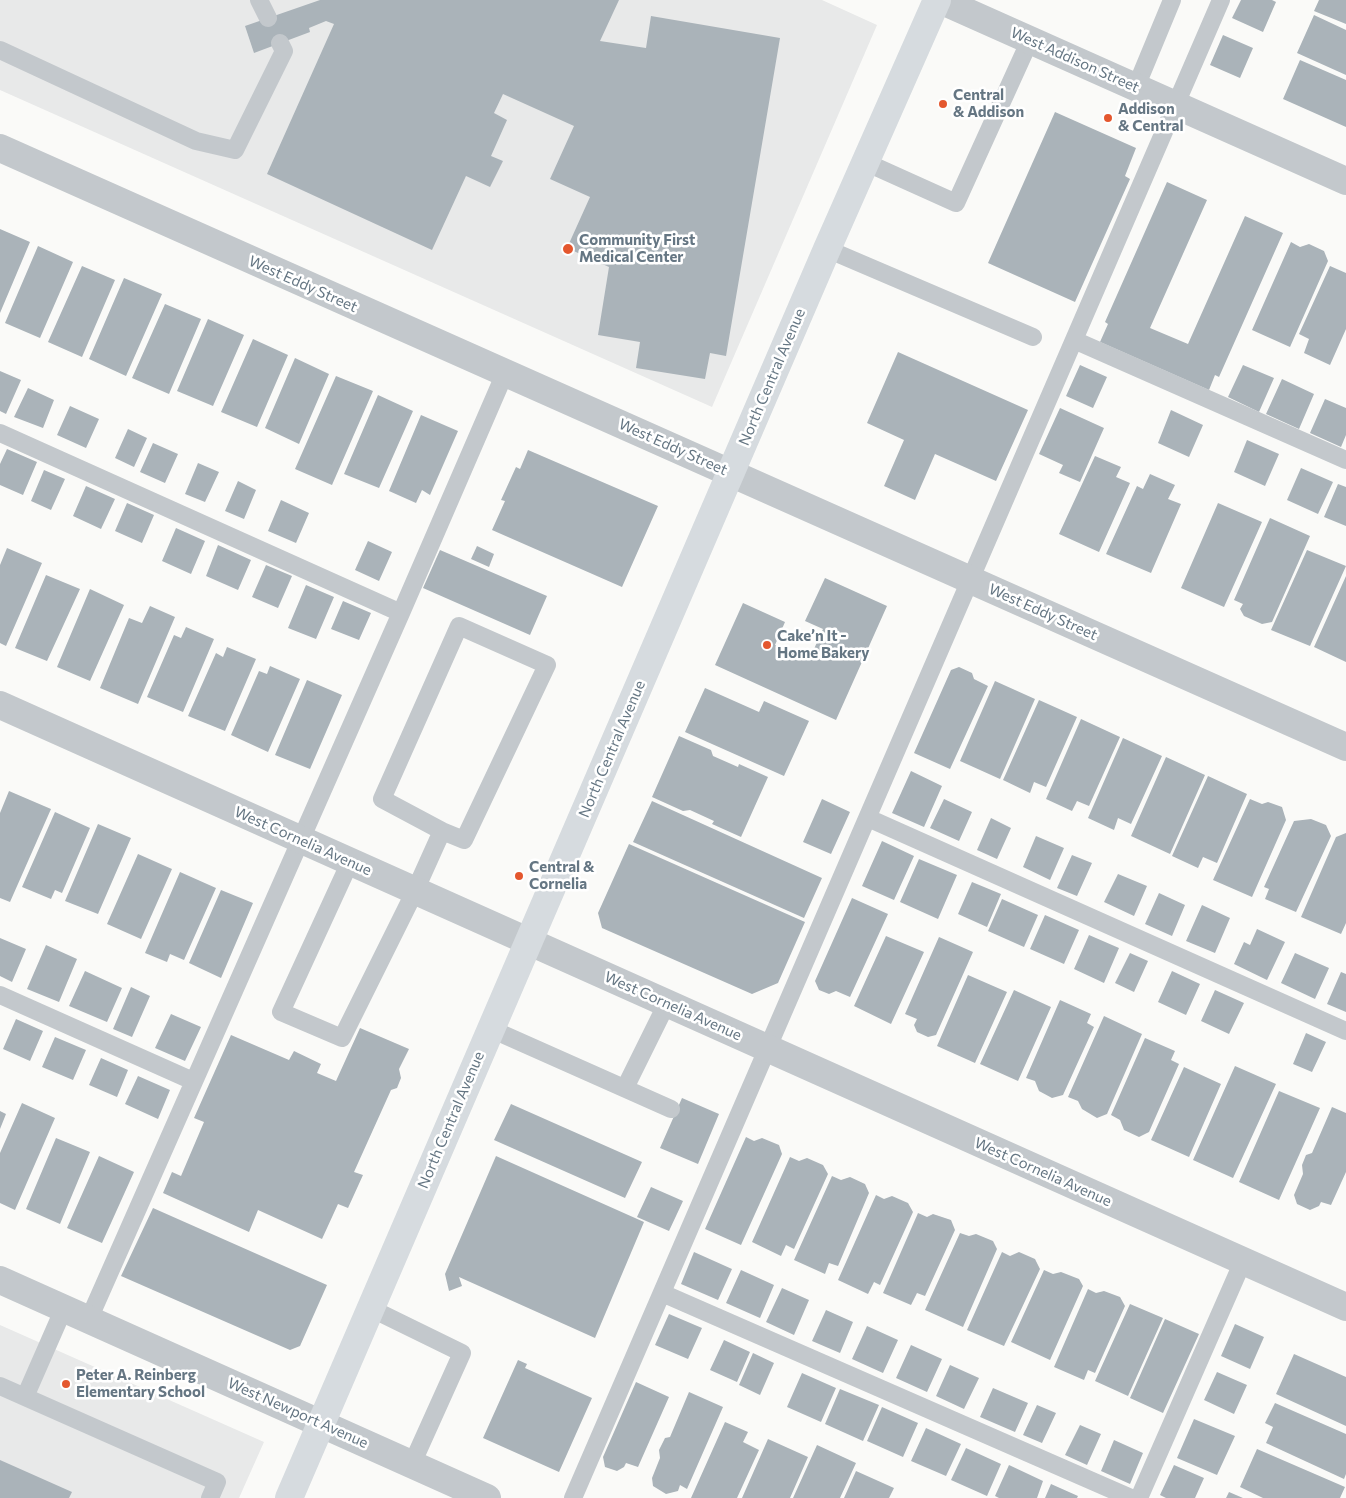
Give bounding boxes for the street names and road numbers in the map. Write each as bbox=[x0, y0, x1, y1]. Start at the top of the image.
street label: West Addison Street bbox=[1008, 24, 1142, 96]
street label: West Eddy Street bbox=[246, 252, 360, 316]
street label: North Central Avenue bbox=[735, 306, 809, 448]
street label: West Eddy Street bbox=[616, 415, 730, 479]
street label: West Eddy Street bbox=[986, 580, 1100, 644]
street label: North Central Avenue bbox=[575, 678, 649, 820]
street label: West Cornelia Avenue bbox=[232, 803, 374, 879]
street label: West Cornelia Avenue bbox=[602, 968, 744, 1044]
street label: North Central Avenue bbox=[414, 1049, 488, 1191]
street label: West Cornelia Avenue bbox=[972, 1134, 1114, 1210]
street label: West Newport Avenue bbox=[225, 1374, 371, 1452]

